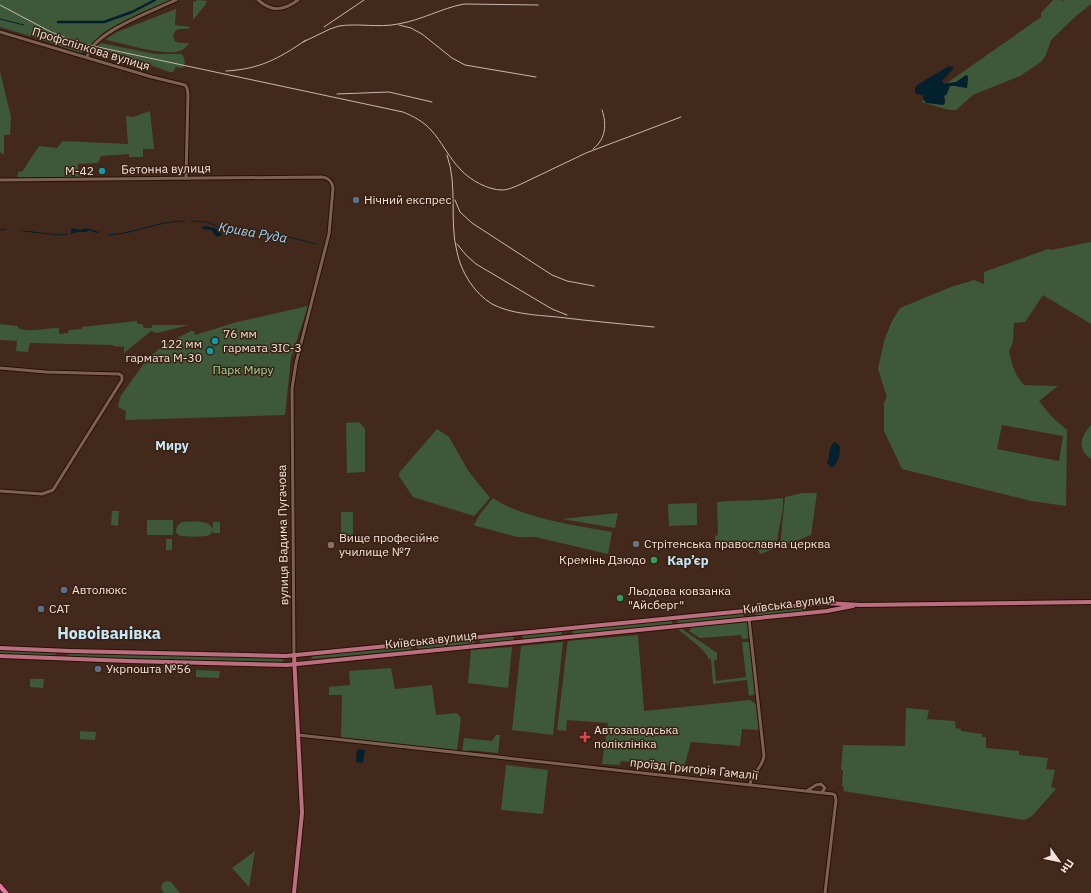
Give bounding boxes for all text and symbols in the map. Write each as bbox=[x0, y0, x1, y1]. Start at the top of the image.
street label: Профспілкова вулиця bbox=[30, 23, 152, 74]
street label: Бетонна вулиця bbox=[121, 160, 211, 177]
place label: М-42 bbox=[65, 163, 94, 178]
marker: М-42 bbox=[97, 166, 107, 176]
place label: Нічний експрес bbox=[364, 192, 451, 207]
marker: Нічний експрес bbox=[351, 195, 361, 205]
water label: Крива Руда bbox=[217, 218, 288, 247]
place label: 76 мм гармата ЗІС-3 bbox=[223, 326, 302, 355]
place label: 122 мм гармата М-30 bbox=[125, 336, 202, 365]
marker: 76 мм гармата ЗІС-3 bbox=[210, 336, 220, 346]
marker: 122 мм гармата М-30 bbox=[205, 346, 215, 356]
park label: Парк Миру bbox=[213, 362, 273, 377]
district label: Миру bbox=[155, 437, 189, 454]
street label: вулиця Вадима Пугачова bbox=[274, 464, 291, 606]
place label: Вище професійне училище №7 bbox=[339, 530, 440, 559]
place label: Стрітенська православна церква bbox=[644, 536, 831, 551]
marker: Стрітенська православна церква bbox=[631, 539, 641, 549]
marker: Вище професійне училище №7 bbox=[326, 540, 336, 550]
place label: Кремінь Дзюдо bbox=[559, 552, 646, 567]
district label: Кар’єр bbox=[667, 552, 709, 569]
marker: Кремінь Дзюдо bbox=[649, 555, 659, 565]
place label: Автолюкс bbox=[72, 582, 127, 597]
place label: Льодова ковзанка "Айсберг" bbox=[628, 583, 732, 612]
marker: Автолюкс bbox=[59, 585, 69, 595]
street label: Київська вулиця bbox=[742, 590, 836, 617]
marker: Льодова ковзанка "Айсберг" bbox=[615, 593, 625, 603]
place label: САТ bbox=[49, 601, 70, 616]
marker: САТ bbox=[36, 604, 46, 614]
district label: Новоіванівка bbox=[57, 623, 161, 643]
street label: Київська вулиця bbox=[384, 627, 478, 652]
place label: Укрпошта №56 bbox=[106, 661, 191, 676]
marker: Укрпошта №56 bbox=[93, 664, 103, 674]
place label: Автозаводська поліклініка bbox=[594, 722, 679, 751]
marker: Автозаводська поліклініка bbox=[579, 731, 591, 743]
street label: проїзд Григорія Гамалії bbox=[629, 754, 760, 783]
north arrow bbox=[1039, 841, 1079, 881]
text: Пн bbox=[1058, 857, 1077, 876]

